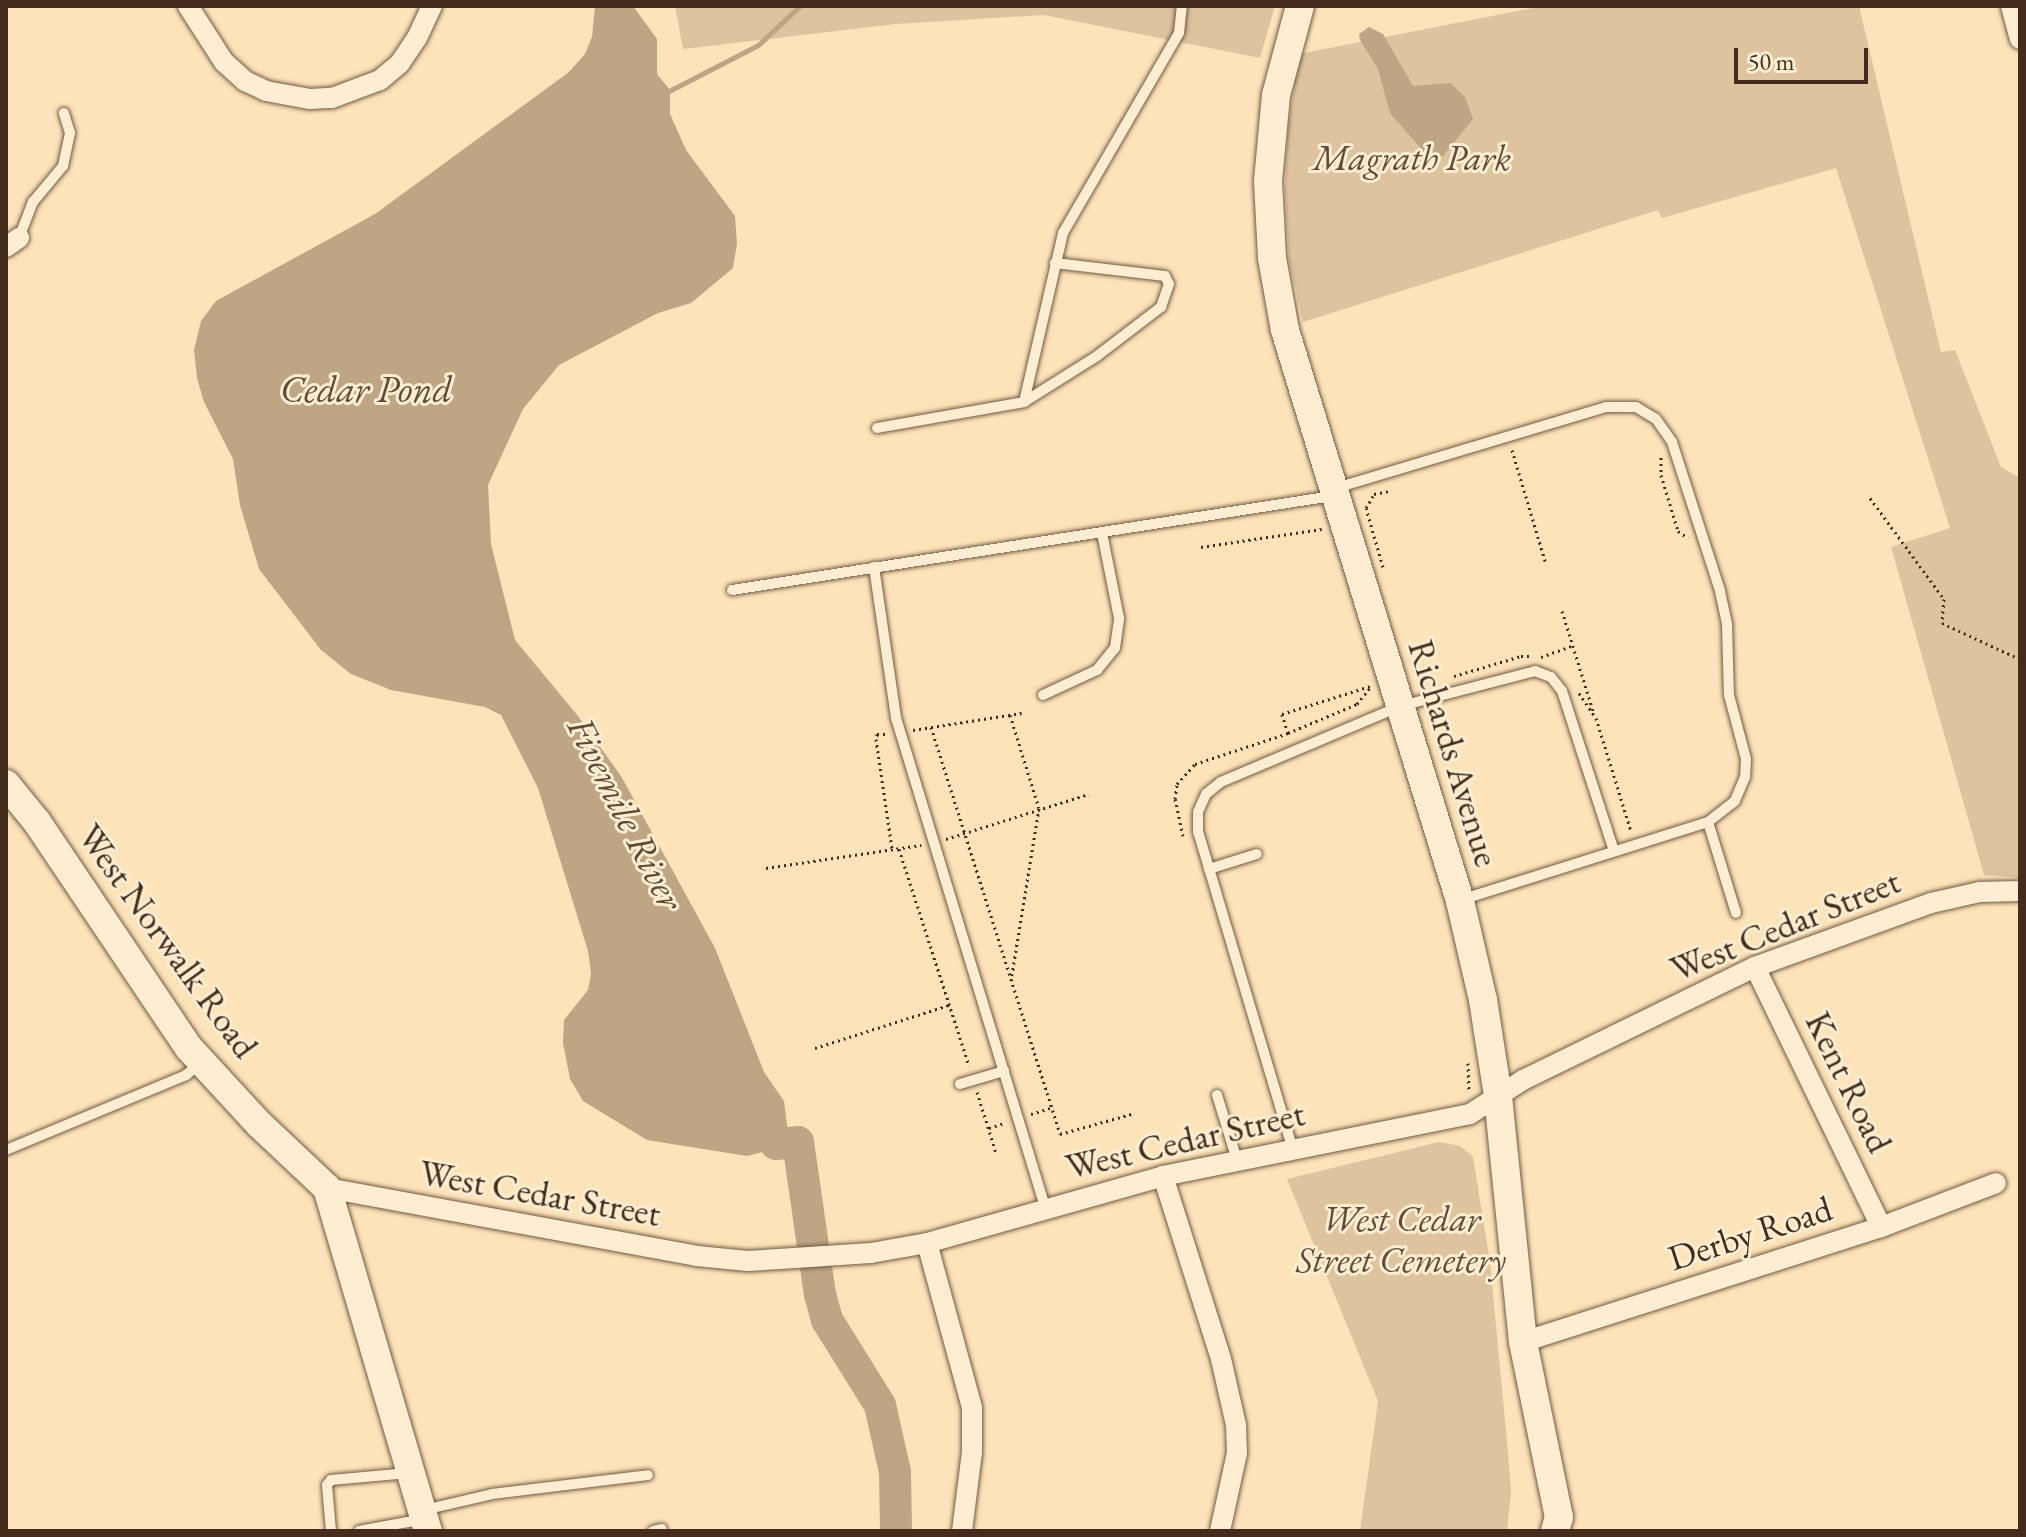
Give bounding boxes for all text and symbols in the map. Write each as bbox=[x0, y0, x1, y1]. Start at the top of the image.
scale bar bbox=[1738, 32, 1872, 82]
text: 50 m bbox=[1748, 46, 1795, 77]
park label: Magrath Park bbox=[1313, 136, 1511, 180]
water label: Cedar Pond bbox=[280, 366, 452, 412]
street label: Richards Avenue bbox=[1399, 635, 1509, 871]
water label: Fivemile River bbox=[558, 709, 694, 917]
street label: West Norwalk Road bbox=[69, 816, 267, 1066]
street label: West Cedar Street bbox=[1664, 859, 1906, 991]
street label: Kent Road bbox=[1796, 1004, 1902, 1160]
street label: West Cedar Street bbox=[1061, 1092, 1309, 1188]
street label: West Cedar Street bbox=[416, 1151, 664, 1235]
street label: Derby Road bbox=[1663, 1186, 1837, 1280]
park label: West Cedar Street Cemetery bbox=[1296, 1196, 1506, 1281]

